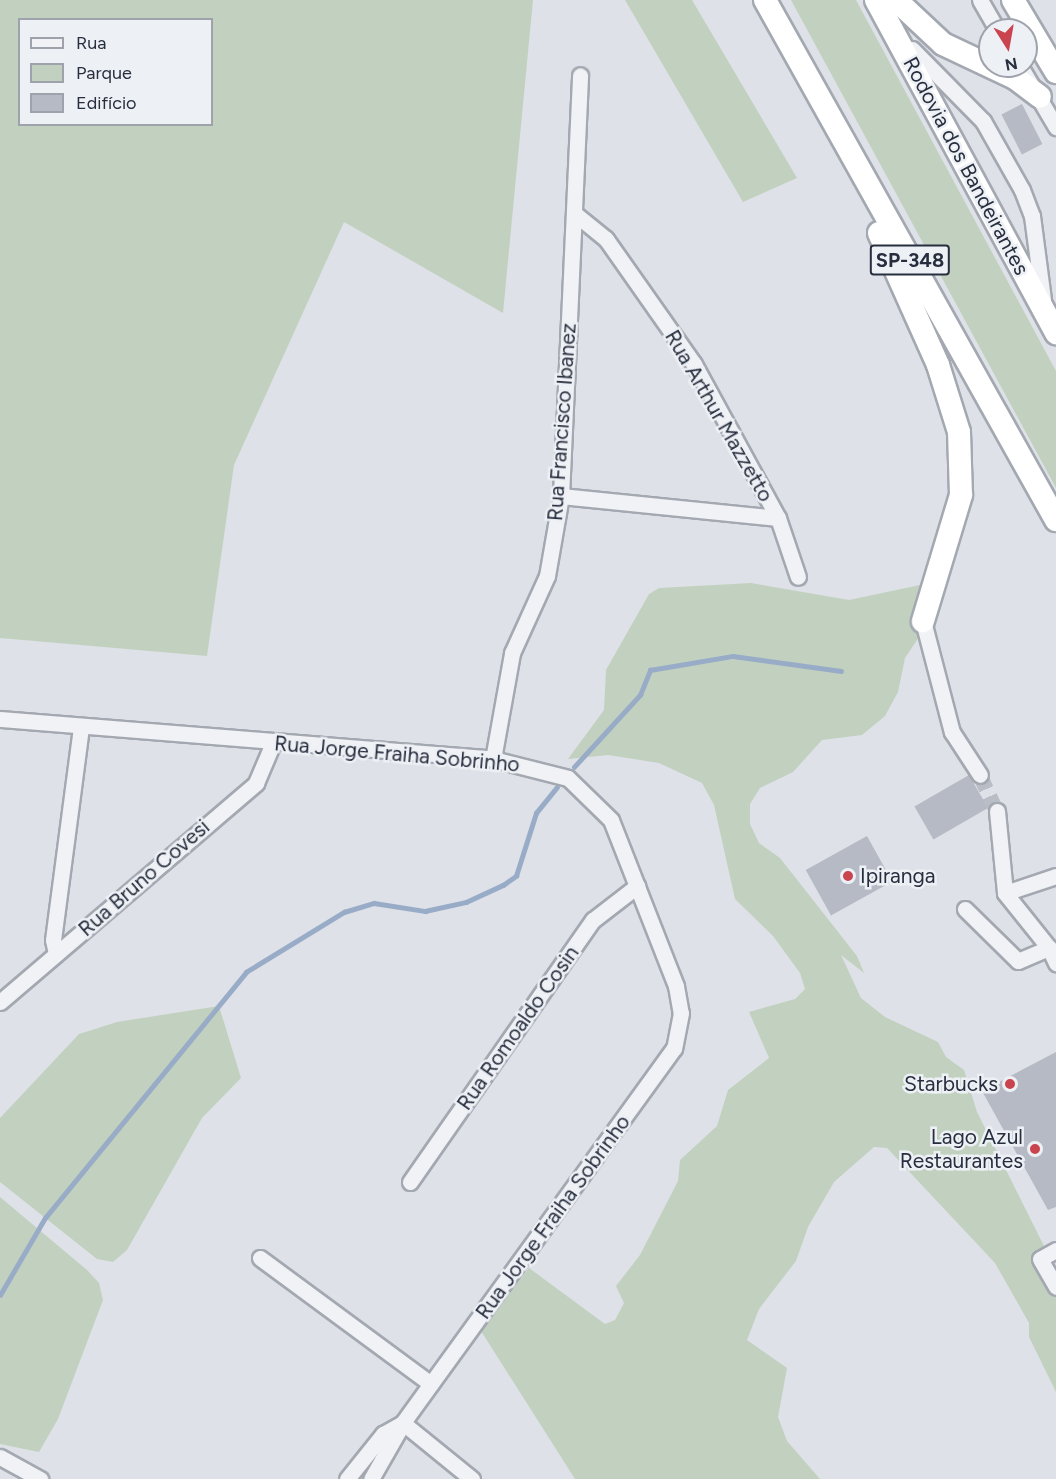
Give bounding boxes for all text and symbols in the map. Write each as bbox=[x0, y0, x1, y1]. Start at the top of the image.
legend bbox=[18, 18, 213, 126]
north arrow bbox=[978, 18, 1038, 78]
text: Rua bbox=[76, 32, 107, 54]
street label: Rodovia dos Bandeirantes bbox=[898, 53, 1034, 279]
text: N bbox=[1003, 54, 1019, 75]
text: Parque bbox=[76, 62, 132, 84]
text: Edifício bbox=[76, 92, 137, 114]
road number: SP-348 bbox=[870, 243, 950, 277]
street label: Rua Francisco Ibanez bbox=[543, 322, 581, 522]
street label: Rua Arthur Mazzetto bbox=[660, 326, 778, 506]
street label: Rua Jorge Fraiha Sobrinho bbox=[273, 731, 521, 777]
street label: Rua Bruno Covesi bbox=[73, 814, 215, 942]
place label: Ipiranga bbox=[860, 863, 936, 889]
marker: Ipiranga bbox=[841, 869, 855, 883]
street label: Rua Romoaldo Cosin bbox=[452, 941, 584, 1115]
place label: Starbucks bbox=[904, 1071, 998, 1097]
marker: Starbucks bbox=[1003, 1077, 1017, 1091]
street label: Rua Jorge Fraiha Sobrinho bbox=[470, 1110, 636, 1324]
place label: Lago Azul Restaurantes bbox=[900, 1124, 1023, 1174]
marker: Lago Azul Restaurantes bbox=[1028, 1142, 1042, 1156]

